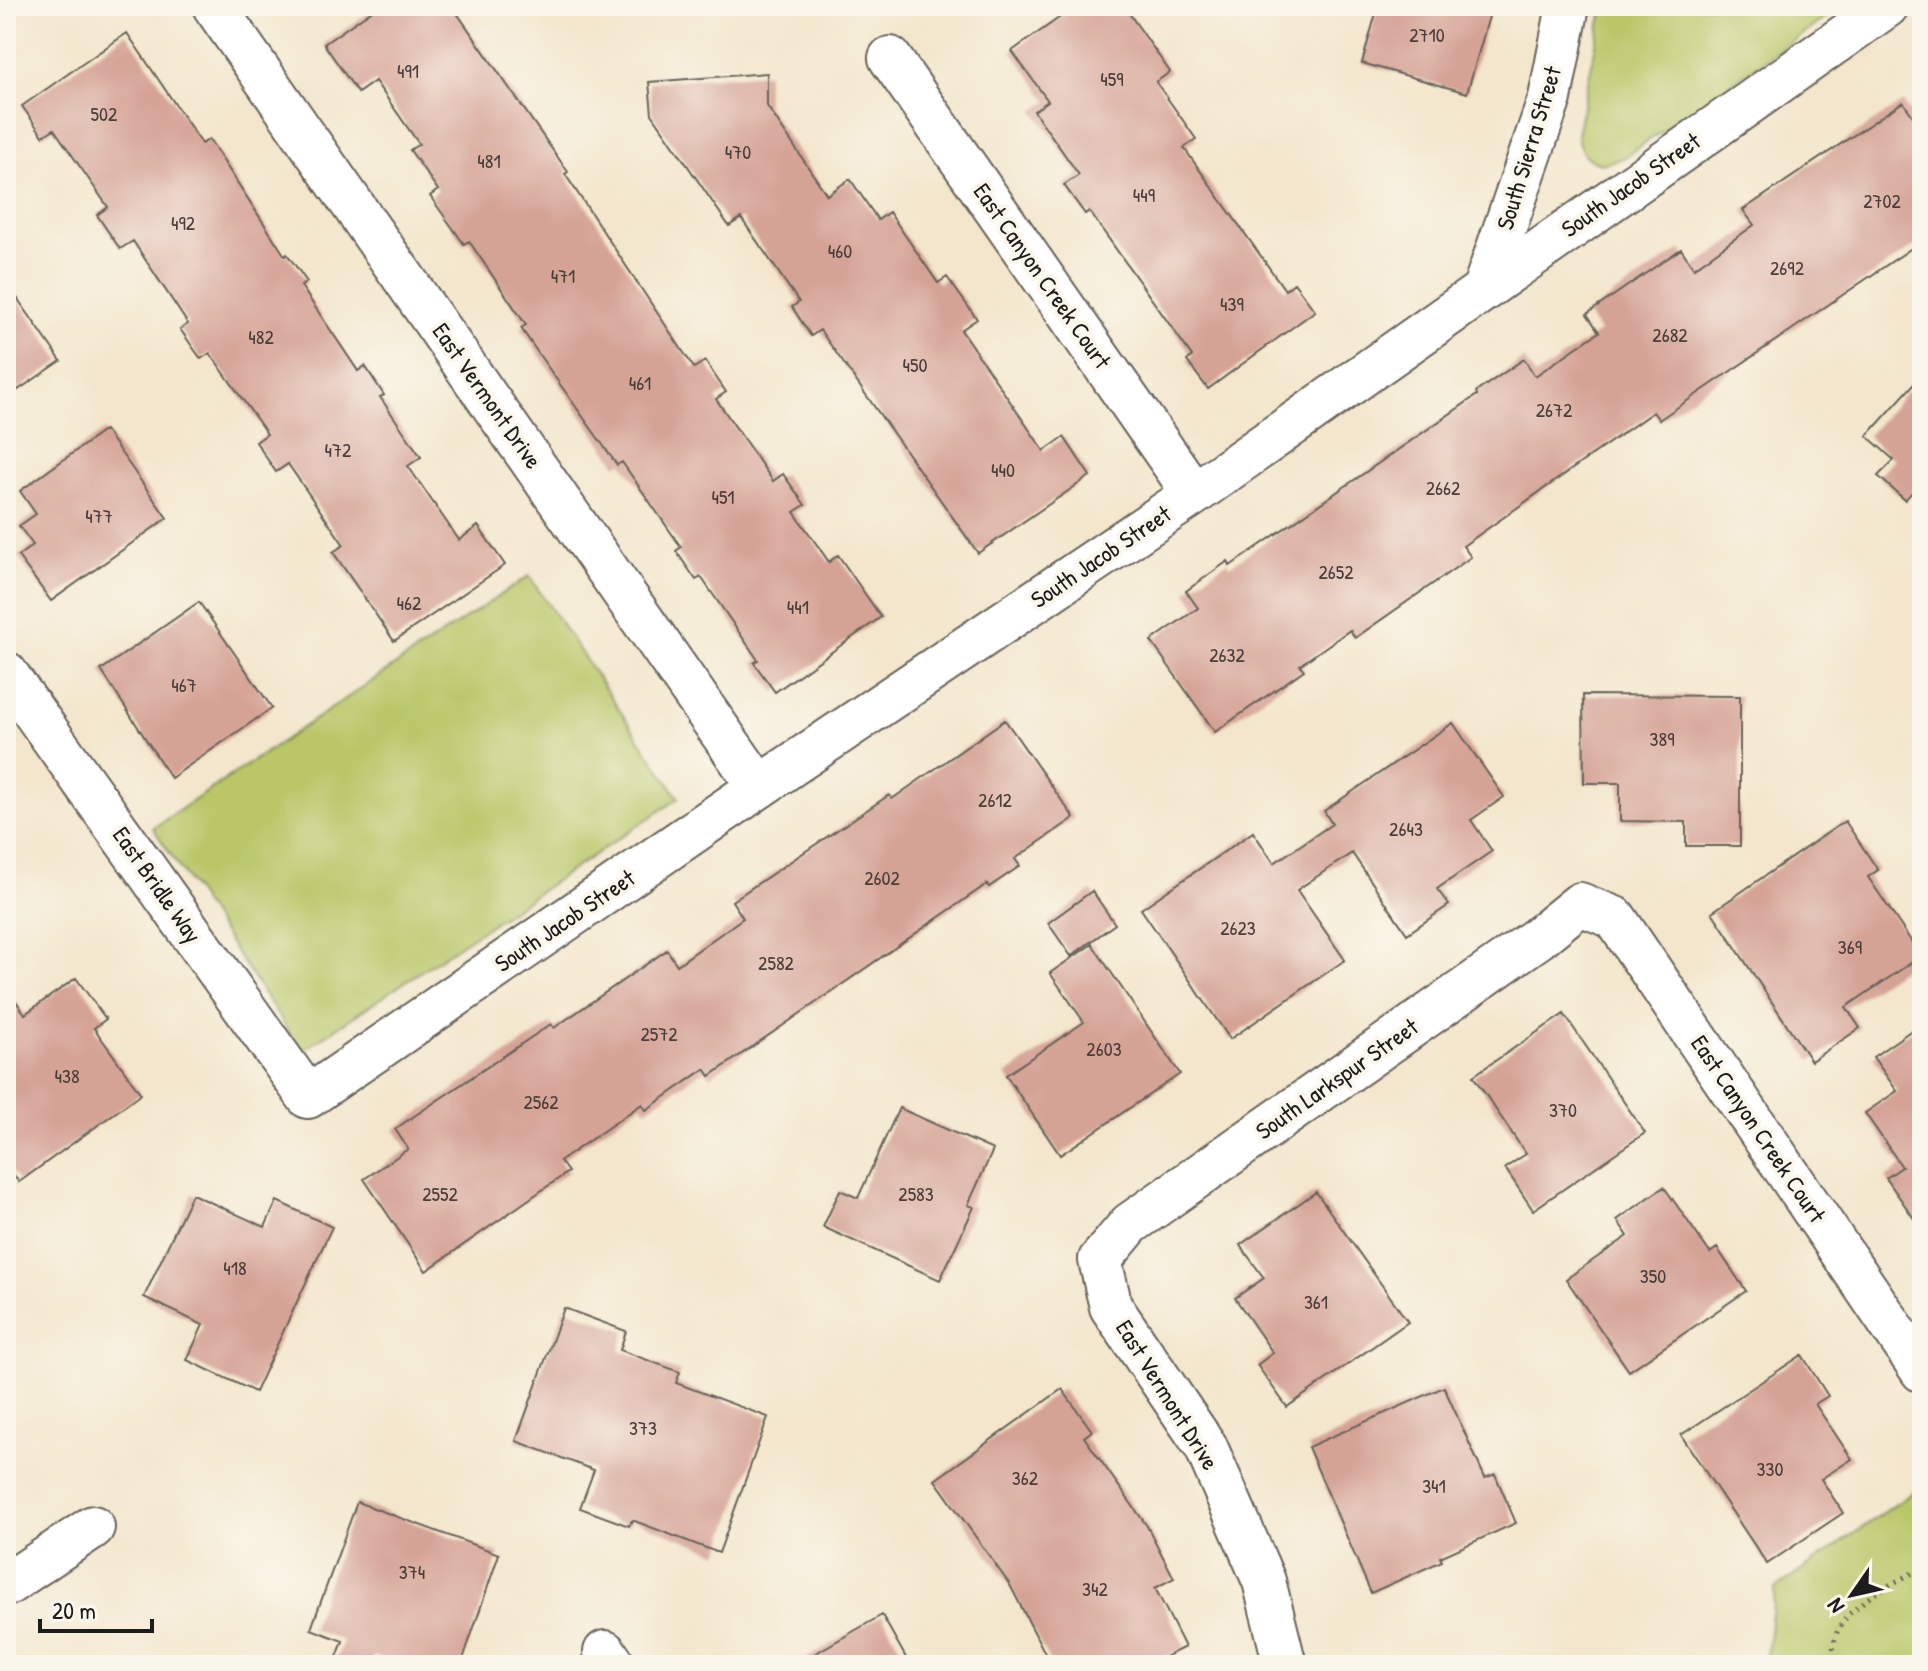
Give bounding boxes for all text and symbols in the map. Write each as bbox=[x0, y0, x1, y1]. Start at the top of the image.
house number: 2710 bbox=[1409, 21, 1445, 48]
house number: 491 bbox=[397, 57, 419, 84]
street label: South Sierra Street bbox=[1488, 61, 1568, 233]
house number: 459 bbox=[1100, 65, 1124, 92]
house number: 502 bbox=[91, 100, 118, 127]
street label: South Jacob Street bbox=[1555, 124, 1707, 244]
house number: 470 bbox=[725, 138, 751, 165]
house number: 481 bbox=[477, 147, 501, 174]
street label: East Canyon Creek Court bbox=[967, 176, 1119, 375]
house number: 449 bbox=[1133, 181, 1155, 208]
house number: 2702 bbox=[1863, 187, 1901, 214]
house number: 492 bbox=[171, 209, 196, 236]
house number: 460 bbox=[828, 237, 852, 264]
house number: 2692 bbox=[1770, 254, 1805, 281]
house number: 471 bbox=[551, 262, 575, 289]
house number: 439 bbox=[1220, 290, 1244, 317]
street label: East Vermont Drive bbox=[426, 316, 550, 475]
house number: 2682 bbox=[1652, 321, 1688, 348]
house number: 482 bbox=[248, 323, 274, 350]
house number: 450 bbox=[903, 351, 927, 378]
house number: 461 bbox=[629, 369, 651, 396]
house number: 2672 bbox=[1536, 396, 1573, 423]
house number: 472 bbox=[325, 436, 352, 463]
house number: 440 bbox=[991, 456, 1015, 483]
house number: 2662 bbox=[1426, 474, 1461, 501]
house number: 451 bbox=[711, 483, 735, 510]
street label: South Jacob Street bbox=[1024, 497, 1177, 615]
house number: 477 bbox=[85, 502, 113, 529]
house number: 2652 bbox=[1318, 558, 1354, 585]
house number: 462 bbox=[397, 589, 422, 616]
house number: 441 bbox=[787, 593, 809, 620]
house number: 2632 bbox=[1209, 641, 1245, 668]
house number: 467 bbox=[171, 671, 197, 698]
house number: 389 bbox=[1650, 725, 1674, 752]
house number: 2612 bbox=[978, 786, 1013, 813]
house number: 2643 bbox=[1389, 815, 1423, 842]
street label: East Bridle Way bbox=[106, 820, 210, 949]
street label: South Jacob Street bbox=[488, 861, 641, 979]
house number: 2602 bbox=[864, 864, 900, 891]
house number: 2623 bbox=[1220, 914, 1256, 941]
house number: 369 bbox=[1838, 933, 1862, 960]
house number: 2582 bbox=[758, 949, 795, 976]
street label: South Larkspur Street bbox=[1249, 1010, 1425, 1146]
house number: 2572 bbox=[640, 1020, 678, 1047]
street label: East Canyon Creek Court bbox=[1684, 1028, 1834, 1229]
house number: 2603 bbox=[1086, 1035, 1122, 1062]
house number: 438 bbox=[54, 1062, 80, 1089]
house number: 2562 bbox=[523, 1088, 559, 1115]
house number: 370 bbox=[1549, 1096, 1577, 1123]
house number: 2552 bbox=[422, 1180, 458, 1207]
house number: 2583 bbox=[898, 1180, 934, 1207]
house number: 418 bbox=[223, 1254, 247, 1281]
house number: 350 bbox=[1640, 1262, 1666, 1289]
house number: 361 bbox=[1304, 1288, 1328, 1315]
street label: East Vermont Drive bbox=[1109, 1313, 1227, 1476]
house number: 373 bbox=[629, 1414, 657, 1441]
house number: 330 bbox=[1757, 1455, 1783, 1482]
house number: 362 bbox=[1012, 1464, 1039, 1491]
house number: 341 bbox=[1422, 1472, 1446, 1499]
north arrow bbox=[1812, 1555, 1892, 1635]
house number: 374 bbox=[399, 1558, 425, 1585]
house number: 342 bbox=[1082, 1575, 1109, 1602]
scale bar bbox=[40, 1583, 152, 1633]
text: N bbox=[1820, 1593, 1851, 1619]
text: 20 m bbox=[52, 1594, 96, 1626]

